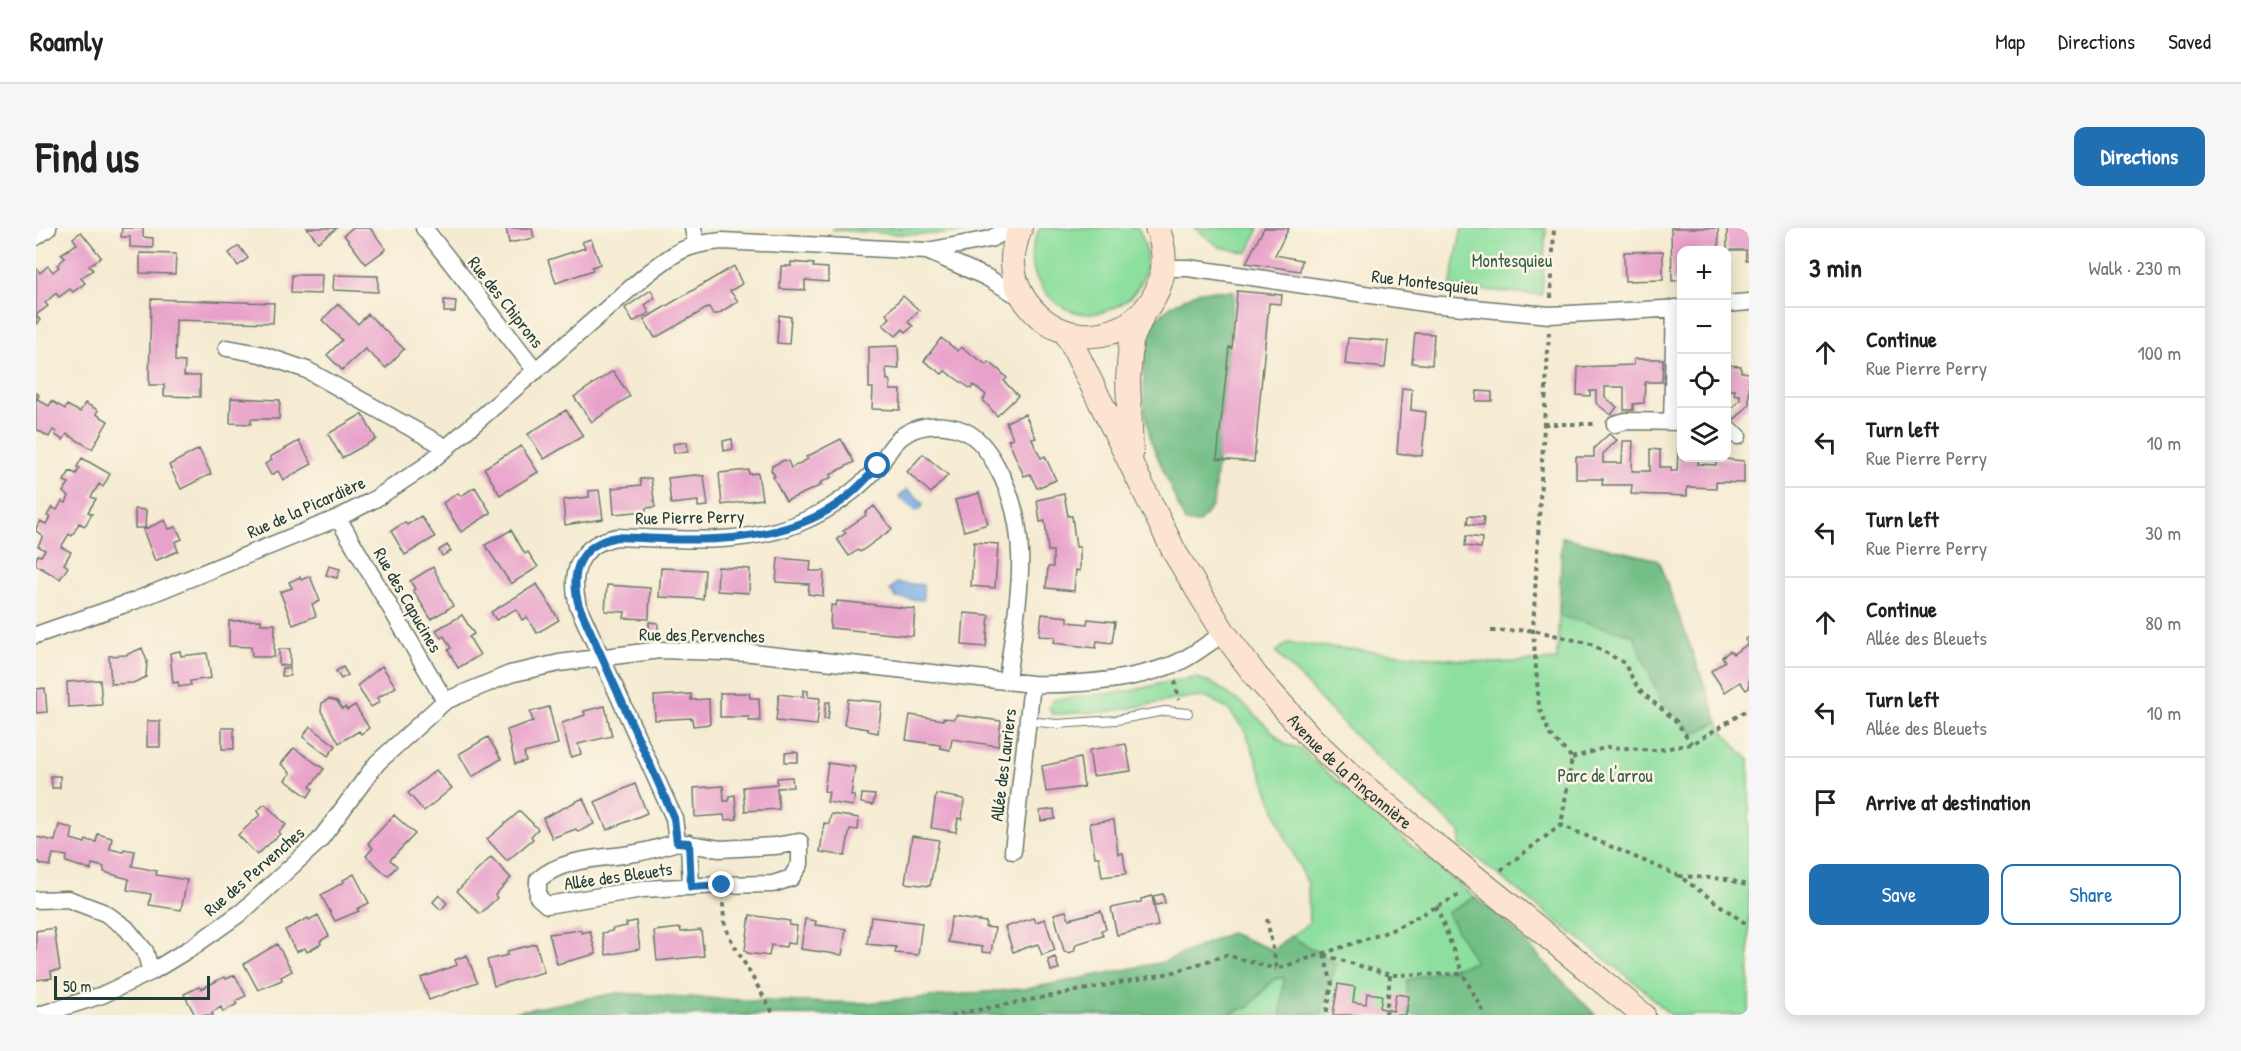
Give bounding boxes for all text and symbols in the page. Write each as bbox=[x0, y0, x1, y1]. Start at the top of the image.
text: Roamly bbox=[30, 22, 103, 60]
text: Map bbox=[1995, 27, 2025, 56]
text: Directions bbox=[2058, 27, 2135, 56]
text: Saved bbox=[2168, 27, 2211, 56]
button: Directions bbox=[2074, 127, 2205, 186]
text: Find us bbox=[36, 128, 139, 185]
map controls bbox=[1677, 246, 1731, 462]
button: + bbox=[1677, 246, 1731, 300]
park label: Montesquieu bbox=[1472, 248, 1552, 273]
text: 3 min bbox=[1809, 250, 1862, 285]
street label: Rue des Chiprons bbox=[462, 251, 550, 353]
text: Walk · 230 m bbox=[2089, 254, 2181, 281]
street label: Rue Montesquieu bbox=[1370, 263, 1480, 301]
button: − bbox=[1677, 300, 1731, 354]
text: Continue bbox=[1866, 324, 1937, 354]
icon: ahead bbox=[1809, 336, 1842, 369]
text: 100 m bbox=[2138, 339, 2181, 366]
button: locate bbox=[1677, 354, 1731, 408]
text: Rue Pierre Perry bbox=[1866, 354, 1987, 381]
button: layers bbox=[1677, 408, 1731, 462]
text: Turn left bbox=[1866, 414, 1939, 444]
icon: left bbox=[1809, 426, 1842, 459]
text: 10 m bbox=[2147, 429, 2181, 456]
text: Rue Pierre Perry bbox=[1866, 444, 1987, 471]
route start bbox=[864, 452, 890, 478]
street label: Rue de la Picardière bbox=[243, 470, 369, 544]
street label: Rue Pierre Perry bbox=[635, 504, 745, 530]
text: Turn left bbox=[1866, 504, 1939, 534]
icon: left bbox=[1809, 516, 1842, 549]
text: 30 m bbox=[2145, 519, 2181, 546]
text: Rue Pierre Perry bbox=[1866, 534, 1987, 561]
street label: Rue des Capucines bbox=[368, 543, 448, 657]
text: Continue bbox=[1866, 594, 1937, 624]
icon: ahead bbox=[1809, 606, 1842, 639]
text: 80 m bbox=[2145, 609, 2181, 636]
street label: Rue des Pervenches bbox=[639, 621, 765, 649]
text: Allée des Bleuets bbox=[1866, 624, 1987, 651]
text: Turn left bbox=[1866, 684, 1939, 714]
icon: left bbox=[1809, 696, 1842, 729]
text: 10 m bbox=[2147, 699, 2181, 726]
street label: Allée des Lauriers bbox=[984, 707, 1022, 823]
street label: Avenue de la Pinçonnière bbox=[1282, 708, 1418, 834]
text: Allée des Bleuets bbox=[1866, 714, 1987, 741]
park label: Parc de l'arrou bbox=[1557, 763, 1653, 788]
icon: arrive bbox=[1809, 786, 1842, 819]
text: Arrive at destination bbox=[1866, 787, 2031, 817]
street label: Rue des Pervenches bbox=[198, 820, 310, 922]
street label: Allée des Bleuets bbox=[562, 856, 674, 896]
button: Save bbox=[1809, 864, 1989, 925]
button: Share bbox=[2001, 864, 2181, 925]
route end bbox=[708, 871, 734, 897]
scale bar bbox=[54, 973, 210, 1000]
text: 50 m bbox=[63, 975, 92, 997]

